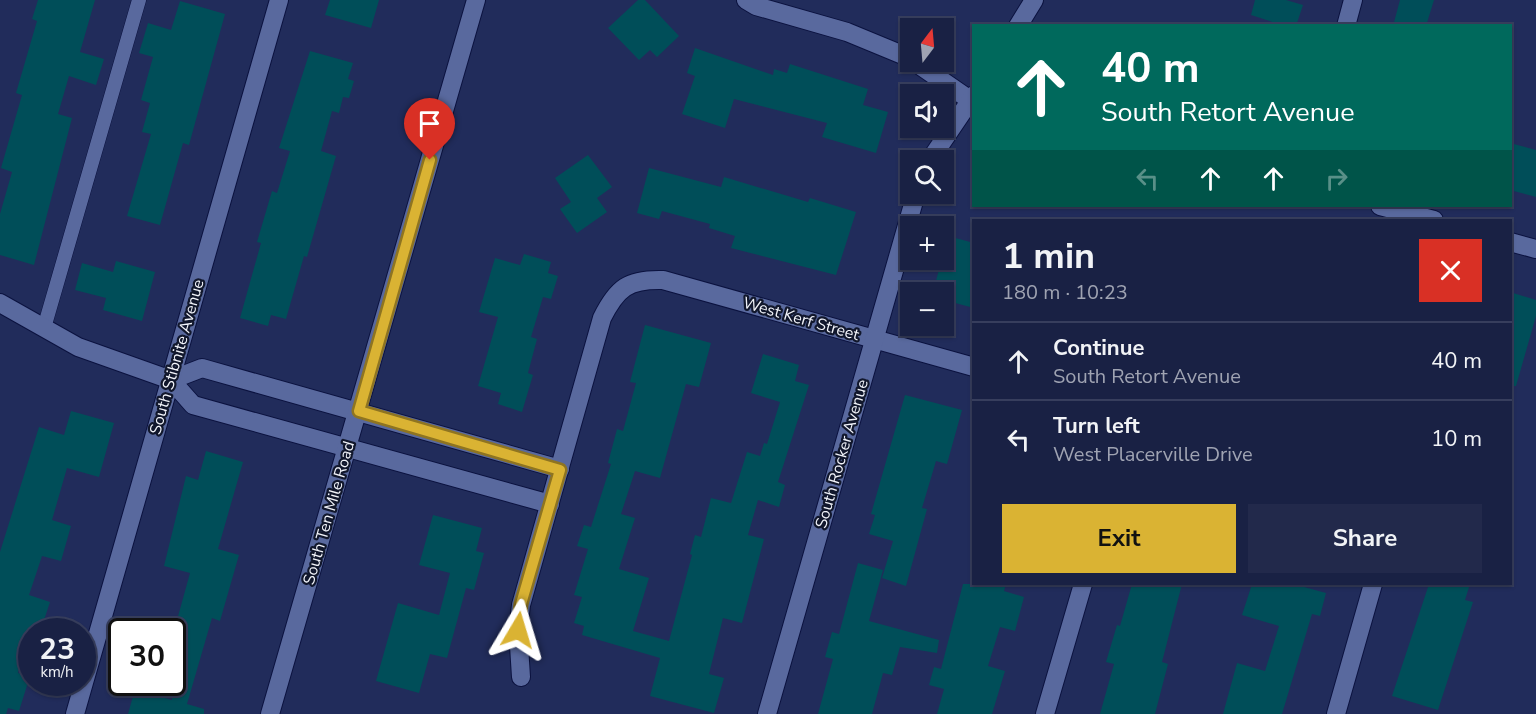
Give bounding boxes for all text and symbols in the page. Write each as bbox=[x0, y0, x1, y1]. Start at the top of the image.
north arrow bbox=[900, 18, 954, 72]
map controls bbox=[900, 18, 954, 336]
text: 40 m bbox=[1101, 40, 1200, 97]
icon: ahead bbox=[1002, 48, 1080, 126]
button: sound bbox=[900, 84, 954, 138]
text: South Retort Avenue bbox=[1101, 94, 1355, 131]
pin bbox=[404, 98, 455, 160]
icon: arrive bbox=[413, 107, 446, 140]
button: search bbox=[900, 150, 954, 204]
icon: left bbox=[1131, 162, 1164, 195]
icon: ahead bbox=[1194, 162, 1227, 195]
icon: ahead bbox=[1257, 162, 1290, 195]
icon: right bbox=[1320, 162, 1353, 195]
button: + bbox=[900, 216, 954, 270]
text: 1 min bbox=[1002, 232, 1095, 281]
button: close bbox=[1419, 239, 1482, 302]
street label: South Stibnite Avenue bbox=[144, 277, 210, 437]
text: 180 m · 10:23 bbox=[1002, 279, 1128, 306]
button: − bbox=[900, 282, 954, 336]
street label: West Kerf Street bbox=[740, 292, 862, 346]
text: Continue bbox=[1053, 333, 1144, 363]
icon: ahead bbox=[1002, 345, 1035, 378]
text: 40 m bbox=[1431, 346, 1482, 376]
text: South Retort Avenue bbox=[1053, 363, 1241, 390]
street label: South Rocker Avenue bbox=[810, 377, 874, 531]
text: Turn left bbox=[1053, 411, 1140, 441]
icon: left bbox=[1002, 423, 1035, 456]
text: 10 m bbox=[1431, 424, 1482, 454]
street label: South Ten Mile Road bbox=[298, 439, 360, 587]
text: West Placerville Drive bbox=[1053, 441, 1253, 468]
button: Exit bbox=[1002, 504, 1236, 573]
button: Share bbox=[1248, 504, 1482, 573]
position arrow bbox=[486, 598, 550, 662]
speed limit sign: 30 bbox=[108, 618, 186, 696]
text: 23 bbox=[39, 629, 75, 670]
text: km/h bbox=[40, 662, 74, 682]

